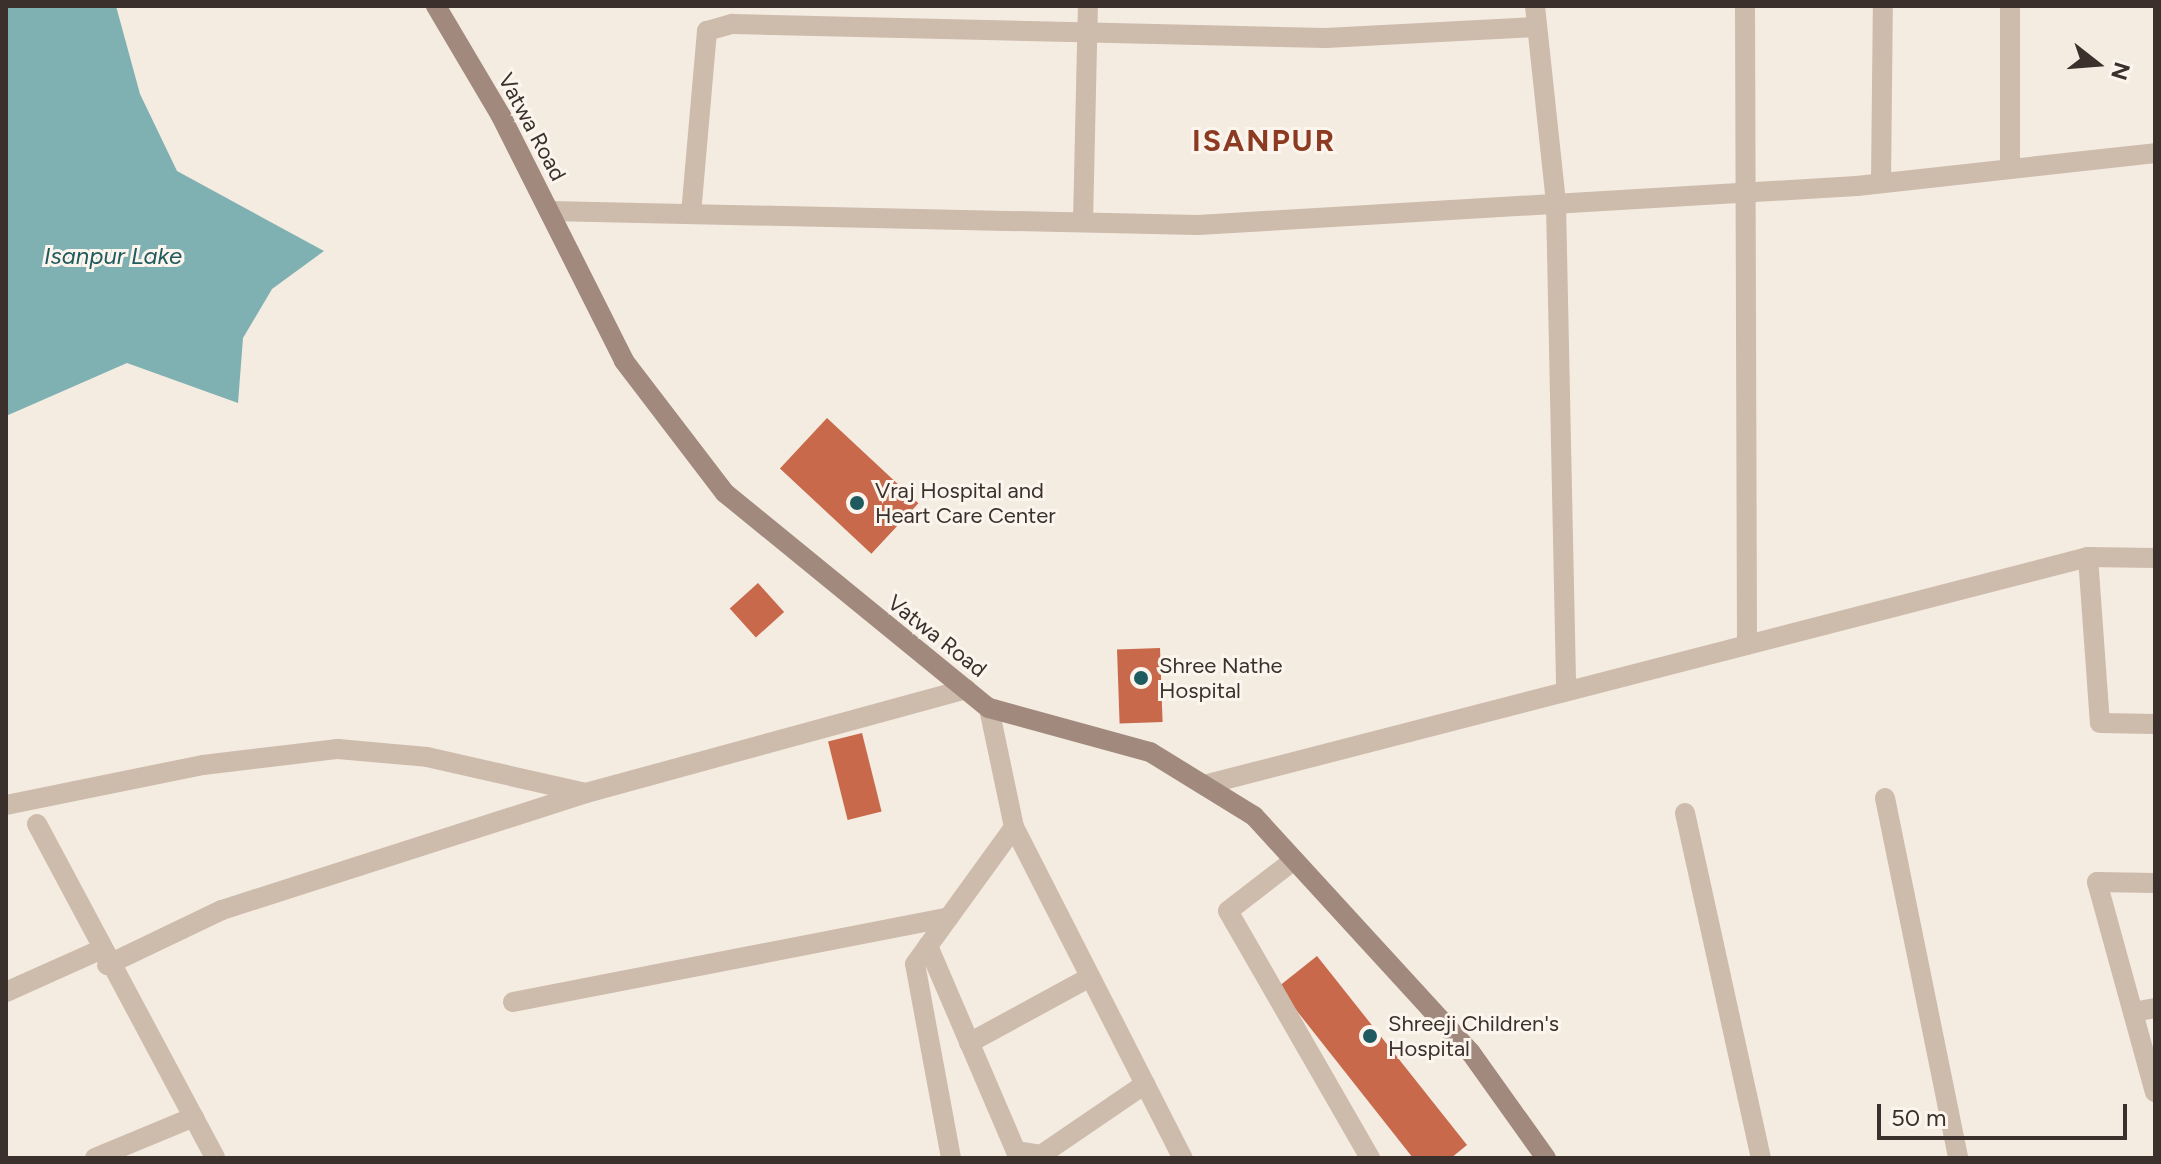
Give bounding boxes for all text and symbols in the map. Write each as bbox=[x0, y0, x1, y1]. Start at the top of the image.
north arrow bbox=[2057, 24, 2137, 104]
text: N bbox=[2105, 59, 2136, 83]
street label: Vatwa Road bbox=[493, 69, 571, 185]
district label: ISANPUR bbox=[1192, 123, 1336, 159]
water label: Isanpur Lake bbox=[44, 242, 182, 270]
place label: Vraj Hospital and Heart Care Center bbox=[875, 477, 1056, 528]
marker: Vraj Hospital and Heart Care Center bbox=[846, 492, 868, 514]
street label: Vatwa Road bbox=[882, 589, 992, 683]
place label: Shree Nathe Hospital bbox=[1159, 652, 1283, 704]
marker: Shree Nathe Hospital bbox=[1130, 667, 1152, 689]
place label: Shreeji Children's Hospital bbox=[1388, 1010, 1559, 1062]
marker: Shreeji Children's Hospital bbox=[1359, 1025, 1381, 1047]
scale bar bbox=[1881, 1088, 2131, 1138]
text: 50 m bbox=[1891, 1103, 1947, 1132]

